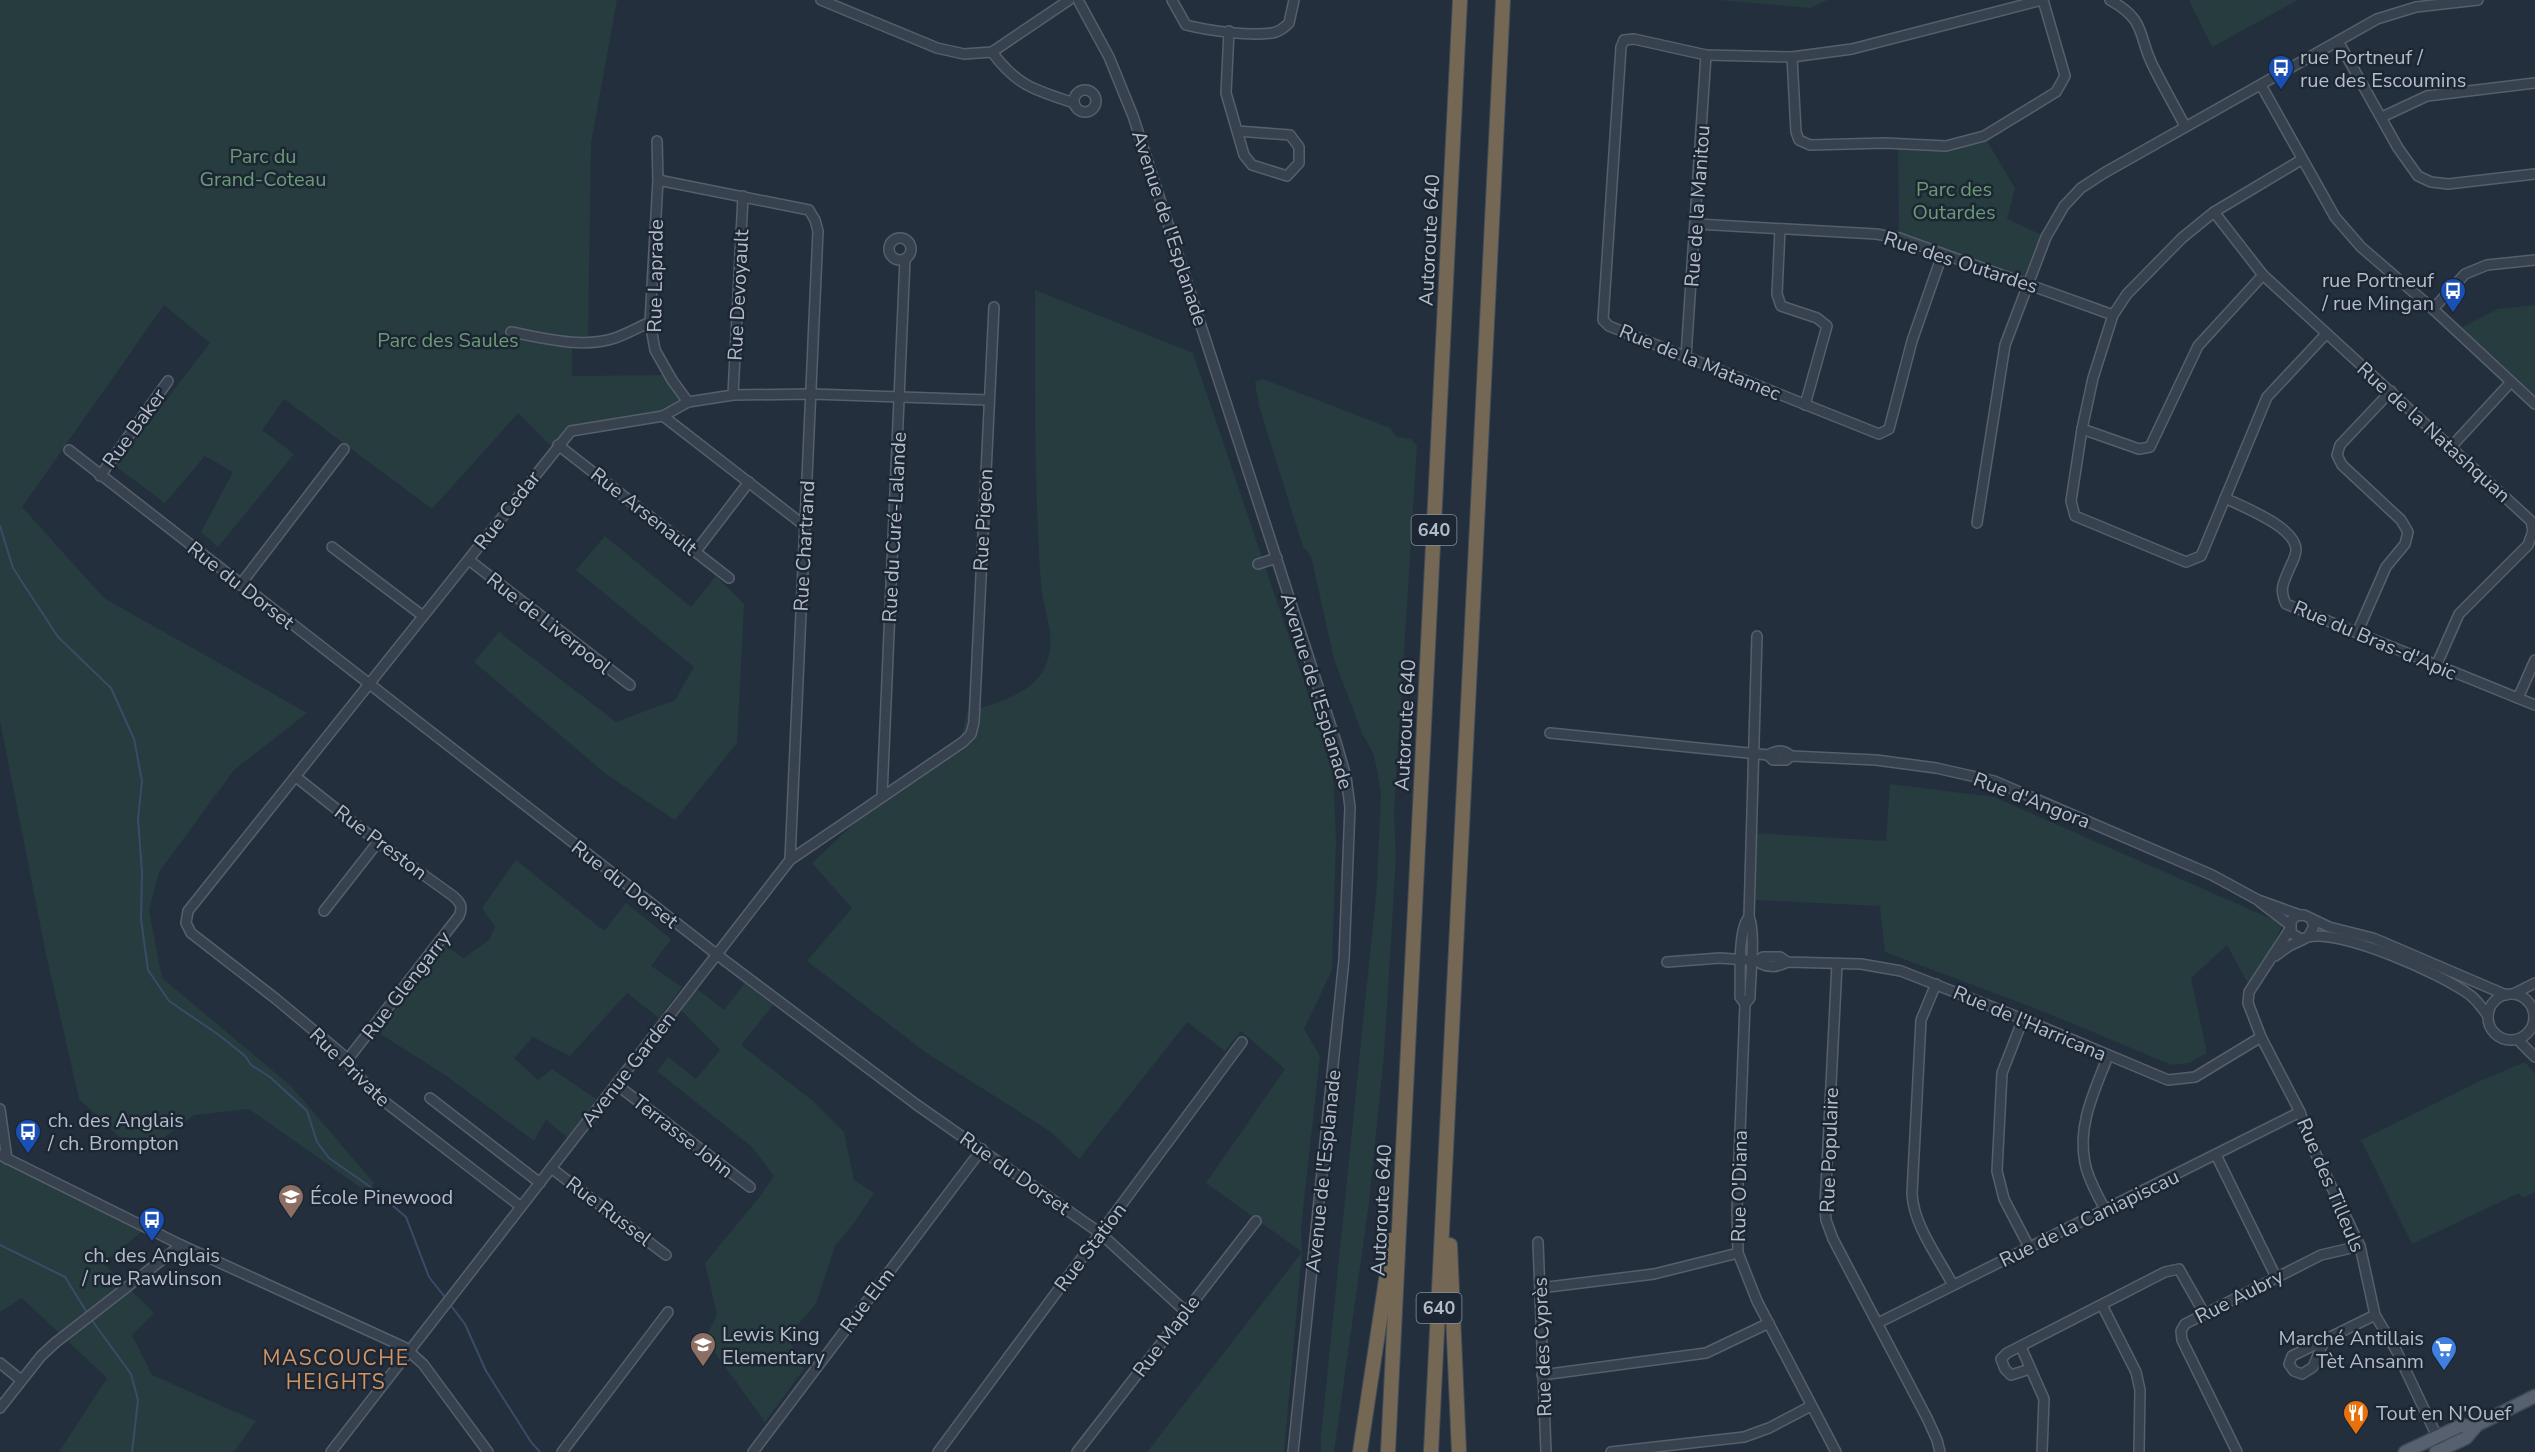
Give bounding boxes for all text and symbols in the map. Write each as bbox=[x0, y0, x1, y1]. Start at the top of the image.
place label: rue Portneuf / rue des Escoumins bbox=[2300, 44, 2467, 94]
bus stop icon: rue Portneuf / rue des Escoumins bbox=[2266, 53, 2296, 91]
street label: Rue de la Manitou bbox=[1678, 124, 1717, 288]
street label: Avenue de l'Esplanade bbox=[1125, 127, 1214, 329]
park label: Parc du Grand-Coteau bbox=[200, 143, 326, 193]
street label: Autoroute 640 bbox=[1413, 173, 1446, 307]
park label: Parc des Outardes bbox=[1912, 176, 1996, 226]
street label: Rue Laprade bbox=[641, 219, 670, 333]
street label: Rue des Outardes bbox=[1880, 225, 2041, 300]
street label: Rue Devoyault bbox=[722, 228, 755, 361]
place label: rue Portneuf / rue Mingan bbox=[2321, 267, 2434, 317]
bus stop icon: rue Portneuf / rue Mingan bbox=[2438, 276, 2468, 314]
street label: Rue de la Matamec bbox=[1615, 318, 1785, 407]
park label: Parc des Saules bbox=[377, 327, 519, 354]
street label: Rue de la Natashquan bbox=[2351, 356, 2516, 509]
street label: Rue Baker bbox=[96, 383, 172, 473]
street label: Rue du Curé-Lalande bbox=[876, 431, 913, 623]
street label: Rue Arsenault bbox=[585, 461, 703, 562]
street label: Rue Cedar bbox=[468, 465, 547, 555]
street label: Rue Pigeon bbox=[967, 468, 1000, 572]
street label: Rue Chartrand bbox=[788, 480, 821, 612]
road number: 640 bbox=[1412, 515, 1456, 545]
street label: Rue du Dorset bbox=[182, 535, 300, 636]
street label: Rue de Liverpool bbox=[481, 566, 617, 681]
street label: Avenue de l'Esplanade bbox=[1274, 590, 1359, 793]
street label: Rue du Bras-d'Apic bbox=[2289, 594, 2460, 687]
street label: Autoroute 640 bbox=[1389, 658, 1422, 792]
street label: Rue d'Angora bbox=[1970, 766, 2094, 835]
street label: Rue Preston bbox=[329, 799, 433, 886]
street label: Rue du Dorset bbox=[566, 834, 684, 935]
street label: Rue Glengarry bbox=[356, 925, 458, 1045]
street label: Rue de l'Harricana bbox=[1949, 979, 2111, 1068]
street label: Avenue Garden bbox=[575, 1006, 682, 1132]
street label: Rue Private bbox=[303, 1022, 396, 1113]
street label: Avenue de l'Esplanade bbox=[1299, 1068, 1348, 1274]
street label: Rue Populaire bbox=[1814, 1087, 1845, 1213]
street label: Terrasse John bbox=[627, 1088, 739, 1184]
place label: ch. des Anglais / ch. Brompton bbox=[47, 1107, 184, 1157]
street label: Rue des Tilleuls bbox=[2290, 1114, 2371, 1256]
bus stop icon: ch. des Anglais / ch. Brompton bbox=[13, 1117, 43, 1155]
street label: Rue du Dorset bbox=[954, 1125, 1076, 1222]
street label: Rue O'Diana bbox=[1725, 1130, 1754, 1242]
street label: Autoroute 640 bbox=[1365, 1143, 1398, 1277]
street label: Rue de la Caniapiscau bbox=[1995, 1163, 2184, 1274]
street label: Rue Russel bbox=[560, 1170, 657, 1253]
school or university icon: École Pinewood bbox=[276, 1182, 306, 1220]
place label: École Pinewood bbox=[310, 1184, 453, 1211]
street label: Rue Station bbox=[1048, 1197, 1133, 1297]
bus stop icon: ch. des Anglais / rue Rawlinson bbox=[137, 1205, 167, 1243]
place label: ch. des Anglais / rue Rawlinson bbox=[81, 1242, 222, 1292]
street label: Rue Elm bbox=[834, 1262, 901, 1338]
street label: Rue Aubry bbox=[2190, 1262, 2289, 1330]
street label: Rue des Cyprès bbox=[1527, 1277, 1558, 1417]
street label: Rue Maple bbox=[1127, 1290, 1206, 1383]
road number: 640 bbox=[1416, 1293, 1462, 1323]
place label: Lewis King Elementary bbox=[722, 1321, 826, 1371]
place label: Marché Antillais Tèt Ansanm bbox=[2279, 1325, 2424, 1375]
school or university icon: Lewis King Elementary bbox=[688, 1330, 718, 1368]
supermarket icon: Marché Antillais Tèt Ansanm bbox=[2429, 1334, 2459, 1372]
district label: MASCOUCHE HEIGHTS bbox=[263, 1344, 409, 1396]
restaurant icon: Tout en N'Ouef bbox=[2341, 1398, 2371, 1436]
place label: Tout en N'Ouef bbox=[2376, 1400, 2512, 1427]

